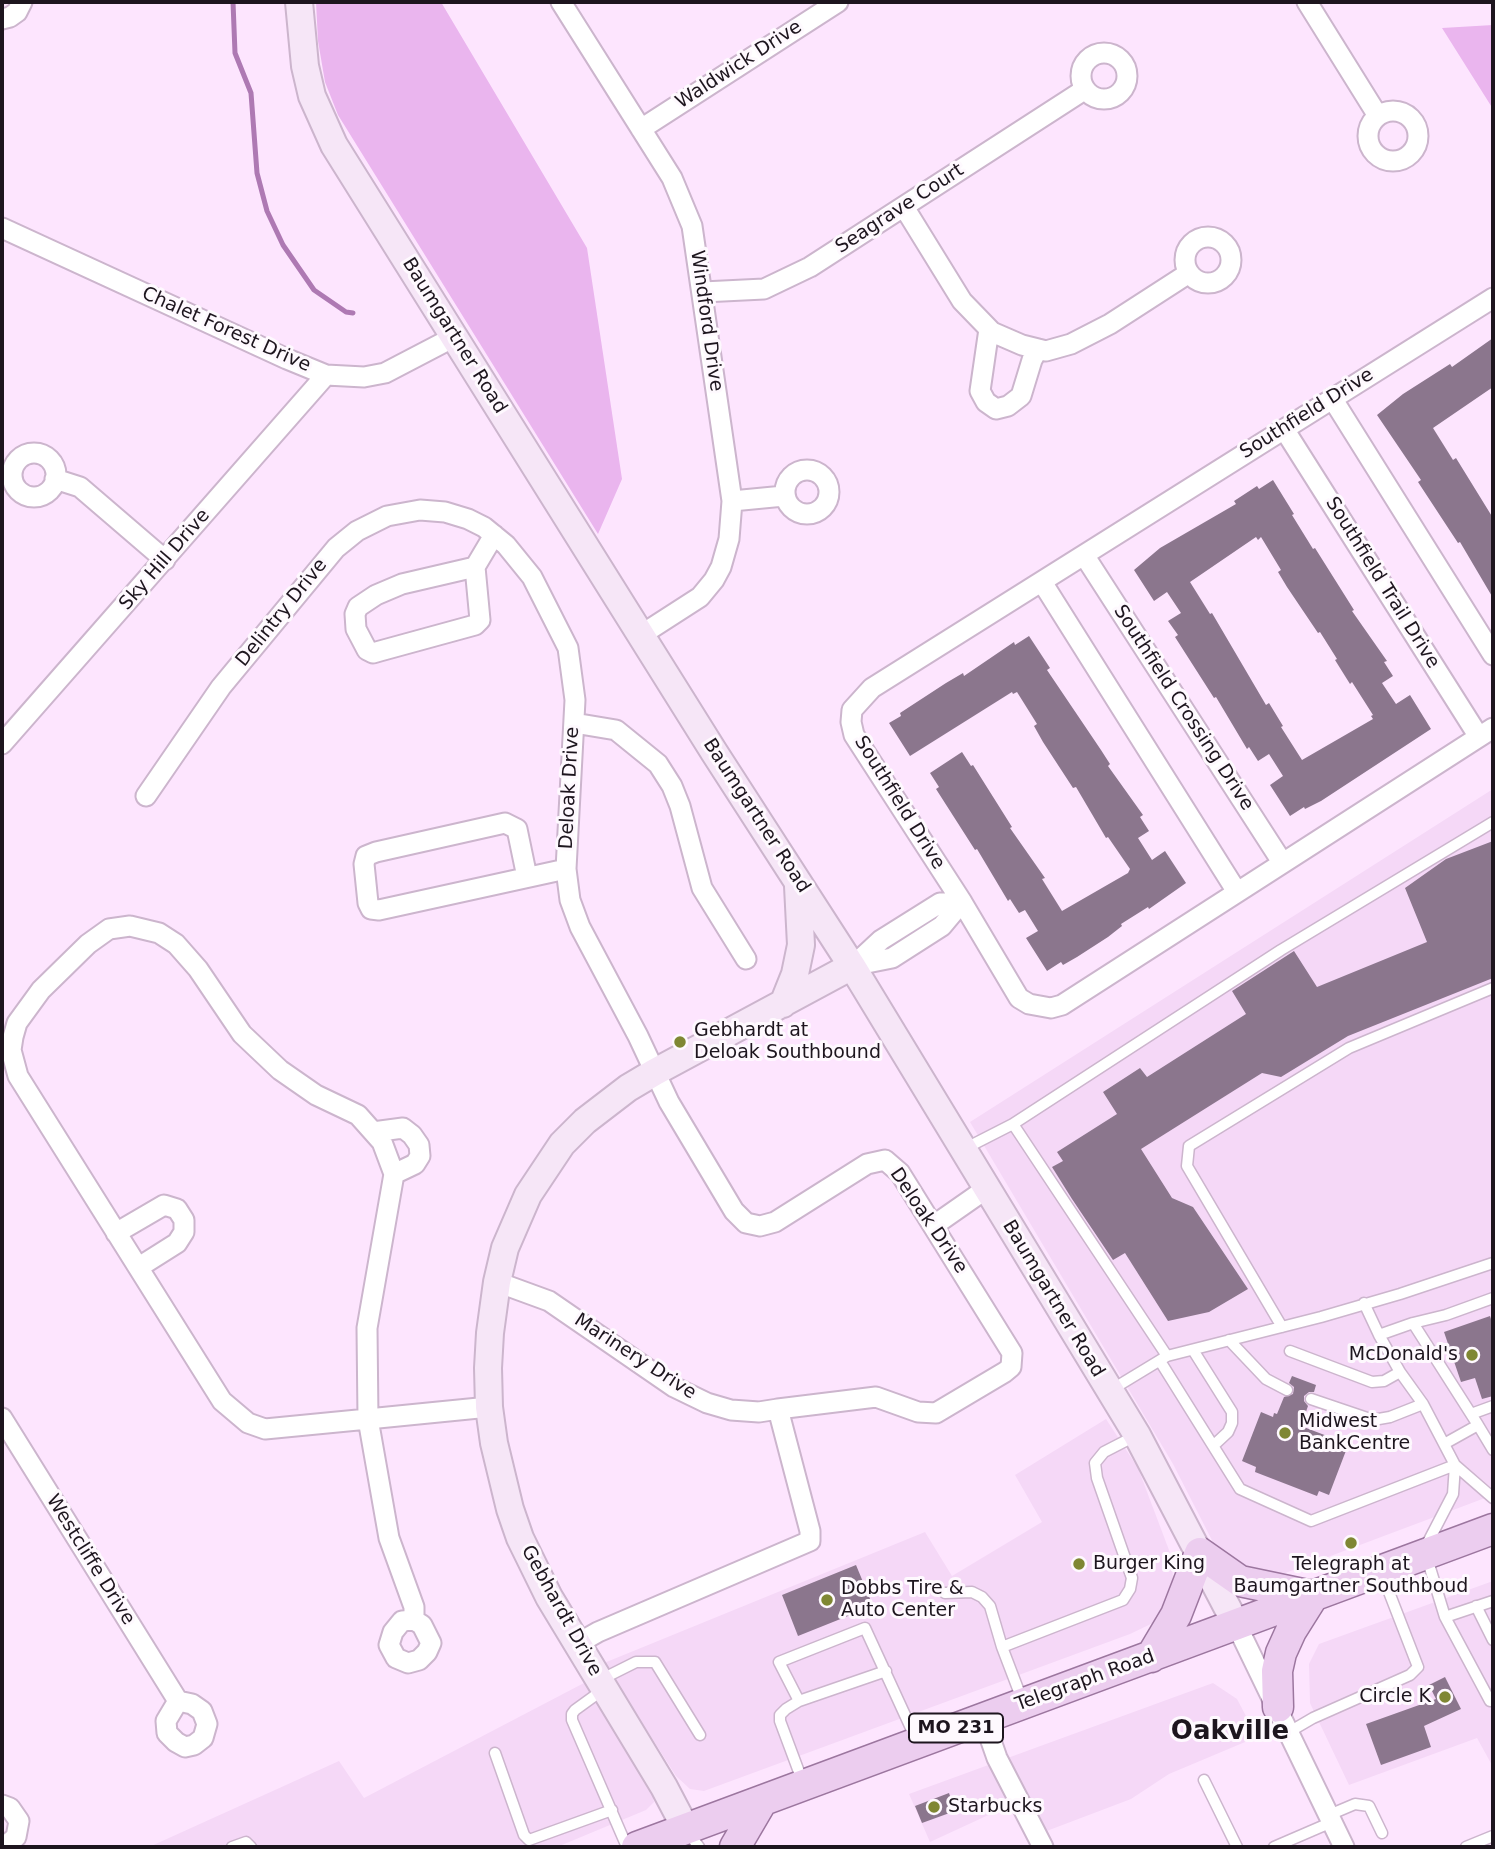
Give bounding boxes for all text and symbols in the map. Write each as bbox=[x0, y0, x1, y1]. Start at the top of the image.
street label: Waldwick Drive bbox=[672, 16, 806, 114]
street label: Seagrave Court bbox=[832, 159, 968, 259]
street label: Windford Drive bbox=[685, 249, 727, 393]
street label: Baumgartner Road bbox=[397, 254, 511, 418]
street label: Chalet Forest Drive bbox=[138, 282, 314, 378]
street label: Southfield Drive bbox=[1236, 364, 1378, 464]
street label: Southfield Trail Drive bbox=[1320, 493, 1444, 673]
street label: Sky Hill Drive bbox=[115, 505, 215, 615]
street label: Delintry Drive bbox=[232, 554, 332, 672]
street label: Southfield Crossing Drive bbox=[1108, 601, 1258, 815]
street label: Deloak Drive bbox=[555, 726, 585, 850]
street label: Southfield Drive bbox=[849, 732, 949, 874]
street label: Baumgartner Road bbox=[698, 735, 814, 897]
place label: Gebhardt at Deloak Southbound bbox=[694, 1020, 881, 1064]
marker: Gebhardt at Deloak Southbound bbox=[672, 1034, 688, 1050]
street label: Deloak Drive bbox=[884, 1164, 972, 1278]
street label: Baumgartner Road bbox=[997, 1216, 1109, 1382]
street label: Marinery Drive bbox=[570, 1309, 700, 1405]
place label: McDonald's bbox=[1349, 1344, 1458, 1366]
marker: McDonald's bbox=[1464, 1347, 1480, 1363]
place label: Midwest BankCentre bbox=[1299, 1411, 1410, 1455]
marker: Midwest BankCentre bbox=[1277, 1425, 1293, 1441]
street label: Westcliffe Drive bbox=[41, 1491, 139, 1629]
marker: Telegraph at Baumgartner Southboud bbox=[1343, 1535, 1359, 1551]
street label: Gebhardt Drive bbox=[516, 1542, 606, 1680]
place label: Burger King bbox=[1093, 1553, 1205, 1575]
place label: Telegraph at Baumgartner Southboud bbox=[1234, 1554, 1468, 1598]
marker: Burger King bbox=[1071, 1556, 1087, 1572]
place label: Dobbs Tire & Auto Center bbox=[841, 1578, 964, 1622]
marker: Dobbs Tire & Auto Center bbox=[819, 1592, 835, 1608]
street label: Telegraph Road bbox=[1012, 1645, 1158, 1717]
place label: Circle K bbox=[1359, 1686, 1431, 1708]
marker: Circle K bbox=[1437, 1689, 1453, 1705]
road number: MO 231 bbox=[909, 1714, 1003, 1742]
district label: Oakville bbox=[1171, 1716, 1289, 1748]
place label: Starbucks bbox=[948, 1796, 1042, 1818]
marker: Starbucks bbox=[926, 1799, 942, 1815]

